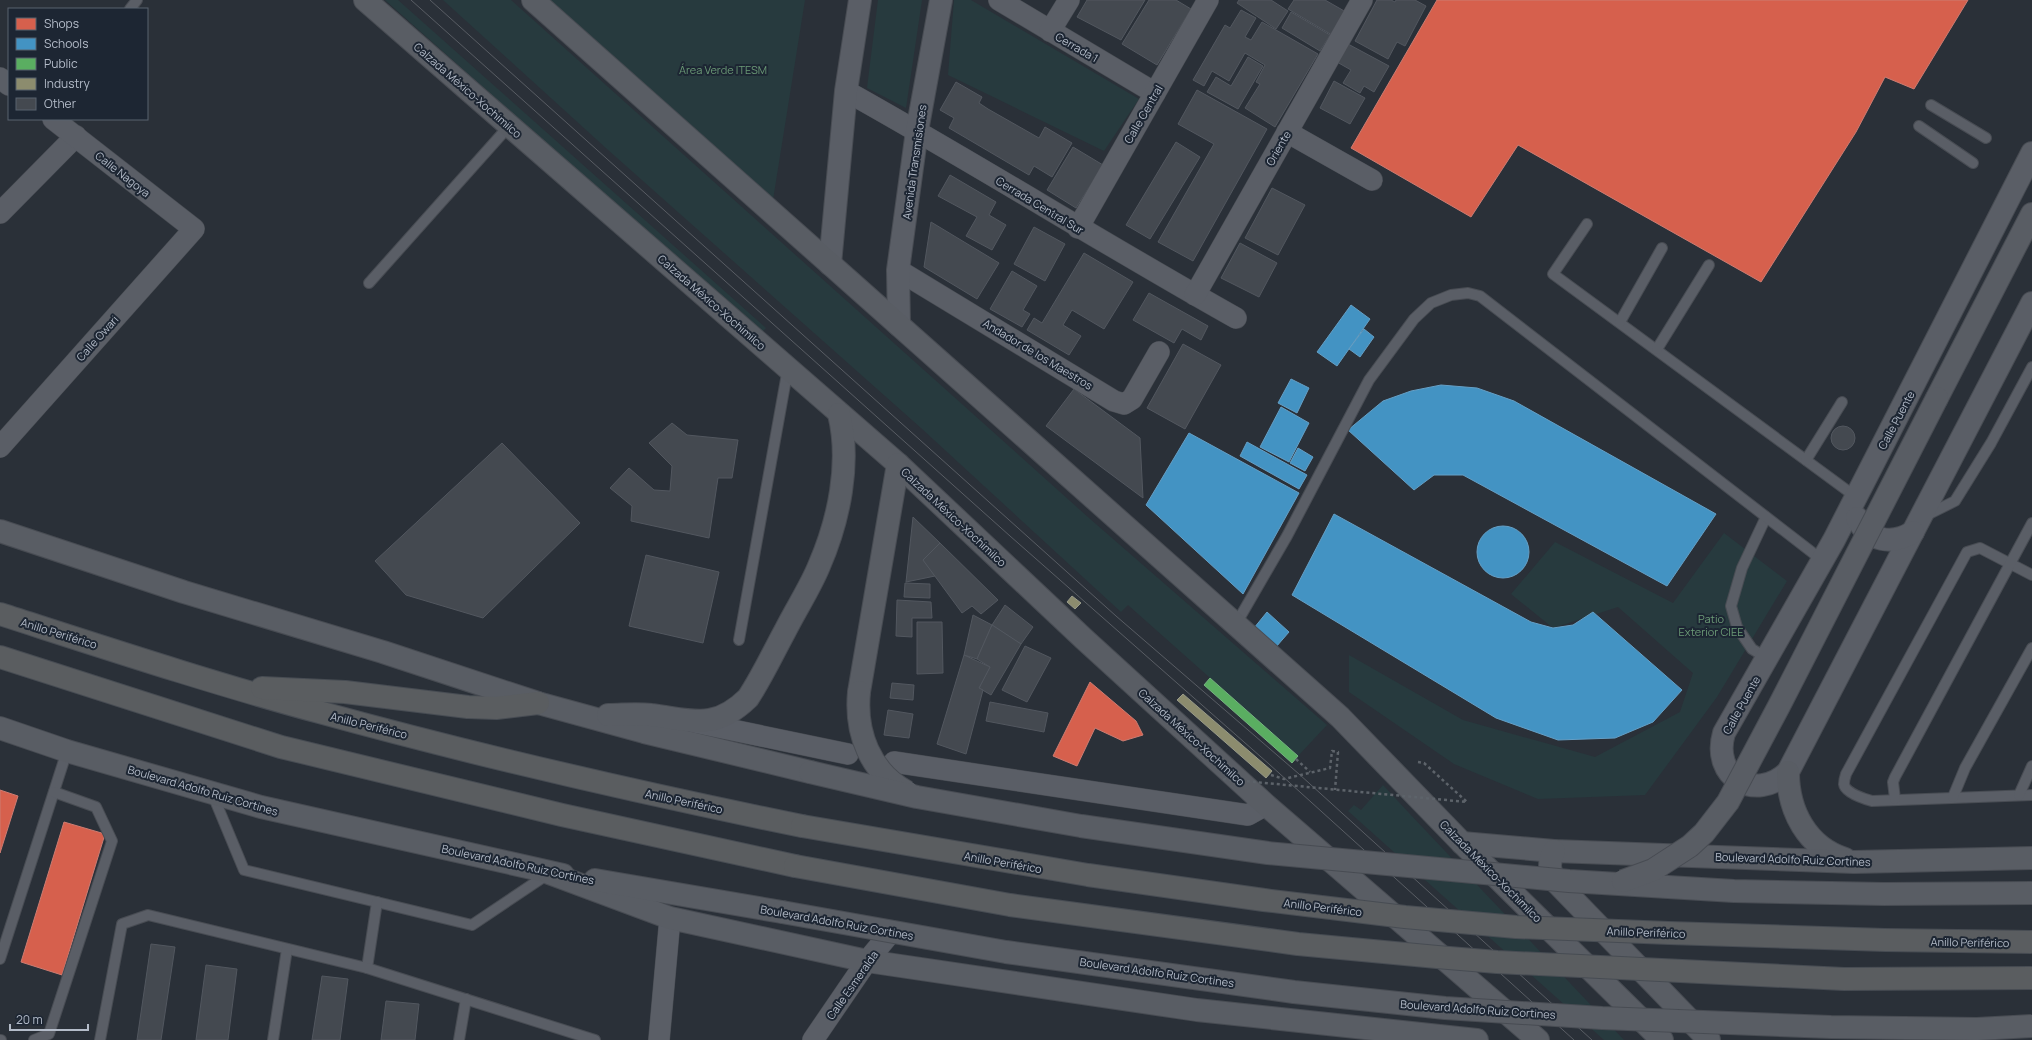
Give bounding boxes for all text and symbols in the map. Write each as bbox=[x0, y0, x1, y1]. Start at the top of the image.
legend bbox=[8, 8, 148, 120]
text: Shops bbox=[44, 15, 79, 32]
street label: Cerrada 1 bbox=[1053, 29, 1101, 65]
text: Schools bbox=[44, 35, 88, 52]
street label: Calzada México-Xochimilco bbox=[411, 39, 525, 141]
text: Public bbox=[44, 55, 78, 72]
park label: Área Verde ITESM bbox=[679, 62, 767, 77]
text: Industry bbox=[44, 75, 90, 92]
street label: Calle Central bbox=[1120, 82, 1166, 146]
text: Other bbox=[44, 95, 77, 112]
street label: Avenida Transmisiones bbox=[899, 103, 930, 220]
street label: Oriente bbox=[1262, 127, 1294, 168]
street label: Calle Nagoya bbox=[92, 148, 154, 200]
street label: Cerrada Central Sur bbox=[993, 173, 1087, 237]
street label: Calzada México-Xochimilco bbox=[655, 251, 769, 353]
street label: Calle Owari bbox=[73, 312, 121, 364]
street label: Andador de los Maestros bbox=[980, 315, 1096, 393]
street label: Calle Puente bbox=[1874, 388, 1918, 452]
street label: Calzada México-Xochimilco bbox=[898, 464, 1010, 570]
park label: Patio Exterior CIEE bbox=[1679, 611, 1743, 639]
street label: Anillo Periférico bbox=[19, 614, 99, 652]
street label: Calle Puente bbox=[1719, 673, 1763, 737]
street label: Calzada México-Xochimilco bbox=[1136, 685, 1249, 789]
street label: Anillo Periférico bbox=[329, 708, 410, 742]
street label: Boulevard Adolfo Ruiz Cortines bbox=[126, 761, 280, 819]
street label: Anillo Periférico bbox=[644, 785, 725, 817]
street label: Calzada México-Xochimilco bbox=[1437, 817, 1546, 926]
street label: Boulevard Adolfo Ruiz Cortines bbox=[440, 840, 596, 888]
street label: Anillo Periférico bbox=[963, 848, 1044, 876]
street label: Boulevard Adolfo Ruiz Cortines bbox=[1715, 849, 1871, 869]
street label: Anillo Periférico bbox=[1283, 895, 1363, 919]
street label: Boulevard Adolfo Ruiz Cortines bbox=[759, 901, 915, 943]
street label: Anillo Periférico bbox=[1606, 923, 1686, 941]
street label: Anillo Periférico bbox=[1930, 934, 2010, 950]
street label: Calle Esmeralda bbox=[823, 948, 881, 1022]
street label: Boulevard Adolfo Ruiz Cortines bbox=[1079, 954, 1235, 990]
street label: Boulevard Adolfo Ruiz Cortines bbox=[1400, 996, 1556, 1022]
scale bar bbox=[10, 1006, 88, 1032]
text: 20 m bbox=[16, 1011, 43, 1028]

